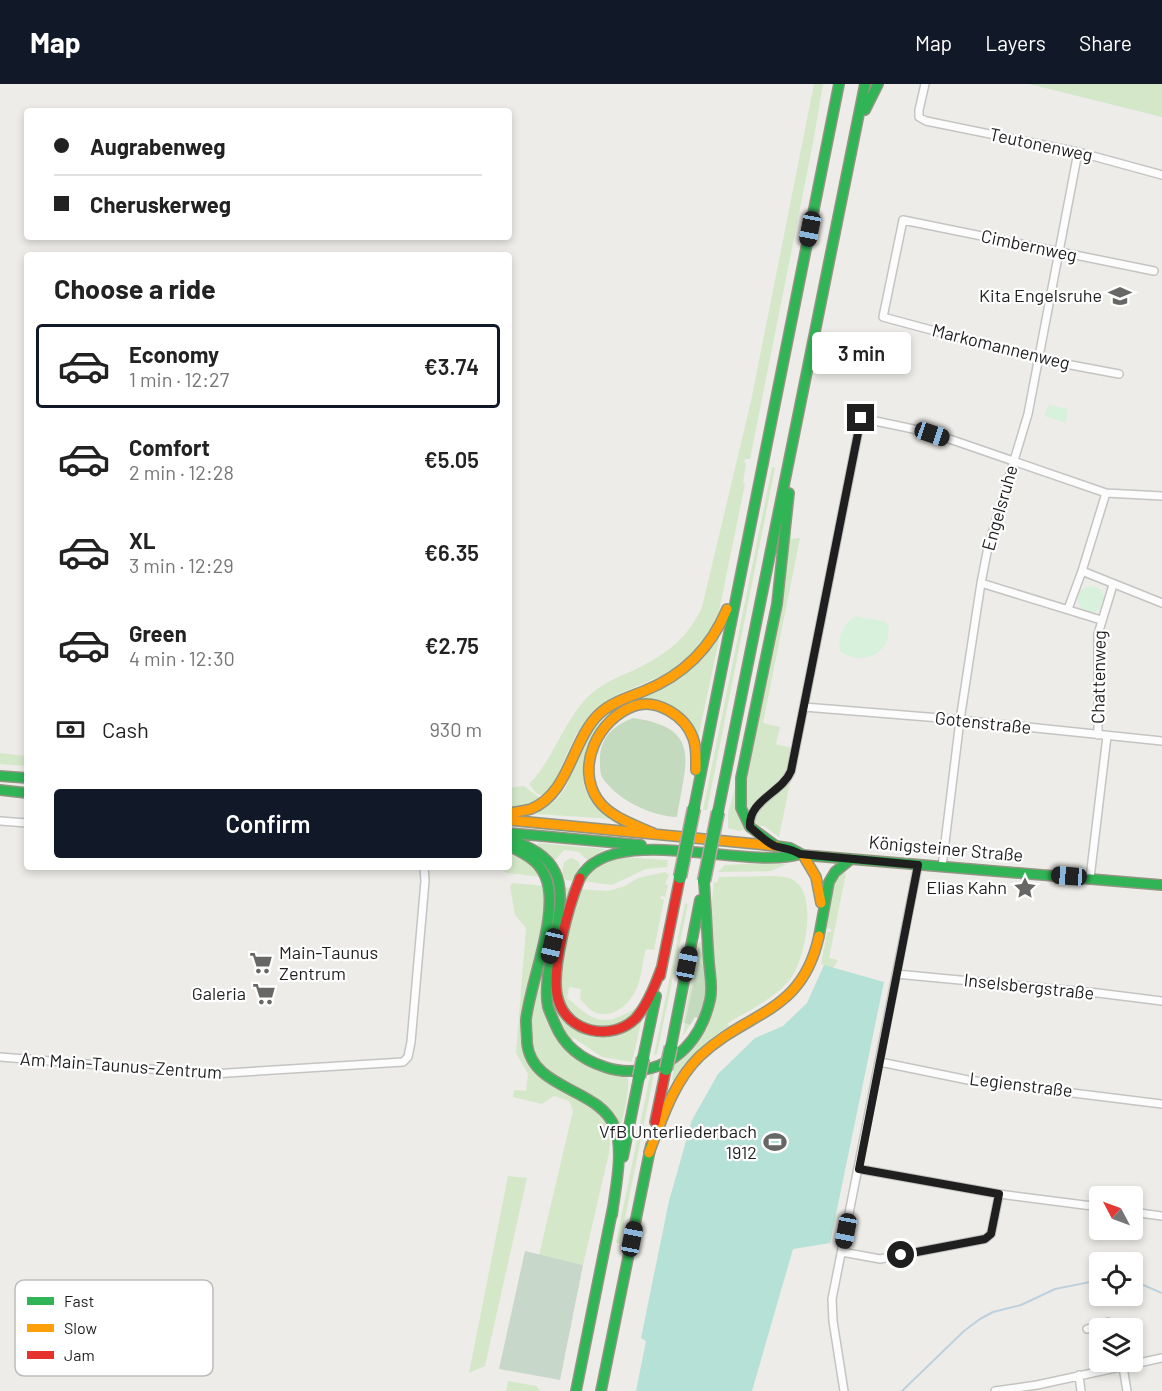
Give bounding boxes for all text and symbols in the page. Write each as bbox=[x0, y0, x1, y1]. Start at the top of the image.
text: Map bbox=[30, 25, 81, 59]
text: Map bbox=[915, 30, 952, 55]
text: Layers bbox=[985, 30, 1046, 55]
text: Share bbox=[1079, 30, 1132, 55]
street label: Teutonenweg bbox=[988, 122, 1095, 166]
text: Augrabenweg bbox=[90, 133, 226, 159]
text: Cheruskerweg bbox=[90, 191, 231, 217]
car bbox=[798, 210, 822, 248]
street label: Cimbernweg bbox=[979, 224, 1079, 266]
text: Choose a ride bbox=[54, 272, 216, 304]
school or university icon: Kita Engelsruhe bbox=[1107, 283, 1133, 309]
place label: Kita Engelsruhe bbox=[979, 284, 1102, 306]
street label: Markomannenweg bbox=[930, 318, 1073, 374]
callout: 3 min bbox=[812, 331, 910, 373]
icon: car bbox=[57, 339, 111, 393]
text: Economy bbox=[129, 341, 219, 367]
text: 3 min bbox=[838, 341, 885, 365]
text: €3.74 bbox=[424, 353, 479, 379]
text: 1 min · 12:27 bbox=[129, 367, 229, 391]
route end bbox=[847, 404, 874, 431]
car bbox=[912, 420, 952, 448]
icon: car bbox=[57, 432, 111, 486]
text: Comfort bbox=[129, 434, 210, 460]
text: €5.05 bbox=[424, 446, 479, 472]
text: 2 min · 12:28 bbox=[129, 460, 234, 484]
street label: Engelsruhe bbox=[976, 462, 1022, 553]
icon: car bbox=[57, 525, 111, 579]
text: XL bbox=[129, 527, 155, 553]
text: €6.35 bbox=[424, 539, 479, 565]
text: 3 min · 12:29 bbox=[129, 553, 234, 577]
icon: car bbox=[57, 618, 111, 672]
text: Green bbox=[129, 620, 187, 646]
street label: Chattenweg bbox=[1086, 630, 1110, 724]
text: €2.75 bbox=[425, 632, 479, 658]
text: 4 min · 12:30 bbox=[129, 646, 235, 670]
street label: Gotenstraße bbox=[934, 706, 1032, 738]
icon: cash bbox=[54, 713, 87, 746]
text: Cash bbox=[102, 716, 149, 742]
text: 930 m bbox=[429, 717, 482, 741]
button: Confirm bbox=[54, 789, 482, 858]
street label: Königsteiner Straße bbox=[868, 830, 1024, 866]
car bbox=[1050, 866, 1088, 886]
place icon: Elias Kahn bbox=[1012, 875, 1038, 901]
place label: Elias Kahn bbox=[926, 876, 1007, 898]
car bbox=[539, 926, 565, 966]
place label: Main-Taunus Zentrum bbox=[279, 941, 378, 984]
car bbox=[675, 945, 699, 983]
supermarket icon: Main-Taunus Zentrum bbox=[248, 950, 274, 976]
street label: Inselsbergstraße bbox=[963, 968, 1095, 1004]
supermarket icon: Galeria bbox=[251, 981, 277, 1007]
place label: Galeria bbox=[192, 982, 246, 1004]
street label: Am Main-Taunus-Zentrum bbox=[19, 1047, 223, 1083]
street label: Legienstraße bbox=[968, 1067, 1074, 1101]
place label: VfB Unterliederbach 1912 bbox=[599, 1120, 757, 1163]
sports icon: VfB Unterliederbach 1912 bbox=[762, 1129, 788, 1155]
north arrow bbox=[1089, 1186, 1143, 1240]
map controls bbox=[1089, 1186, 1143, 1372]
car bbox=[834, 1212, 858, 1250]
car bbox=[620, 1220, 644, 1258]
route start bbox=[887, 1241, 914, 1268]
button: locate bbox=[1089, 1252, 1143, 1306]
legend bbox=[15, 1280, 213, 1376]
text: Fast bbox=[64, 1291, 94, 1310]
text: Slow bbox=[64, 1318, 97, 1337]
button: layers bbox=[1089, 1318, 1143, 1372]
text: Jam bbox=[64, 1345, 95, 1364]

